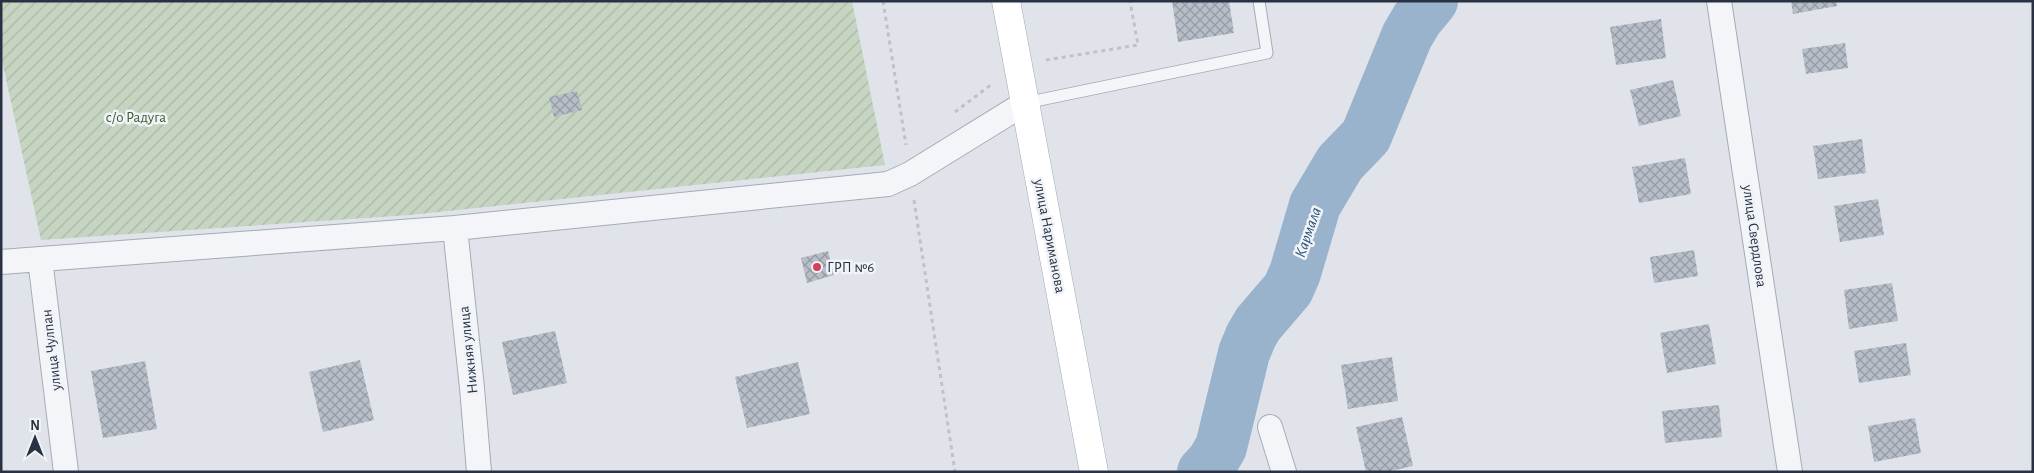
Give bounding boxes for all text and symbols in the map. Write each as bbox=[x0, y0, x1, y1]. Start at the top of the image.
park label: с/о Радуга bbox=[106, 110, 166, 125]
street label: улица Нариманова bbox=[1031, 177, 1068, 294]
street label: улица Свердлова bbox=[1740, 183, 1769, 288]
water label: Кармала bbox=[1292, 205, 1325, 260]
place label: ГРП №6 bbox=[827, 260, 874, 275]
marker: ГРП №6 bbox=[811, 261, 823, 273]
street label: Нижняя улица bbox=[456, 305, 481, 395]
street label: улица Чулпан bbox=[39, 308, 64, 393]
north arrow bbox=[10, 413, 60, 463]
text: N bbox=[30, 419, 40, 433]

